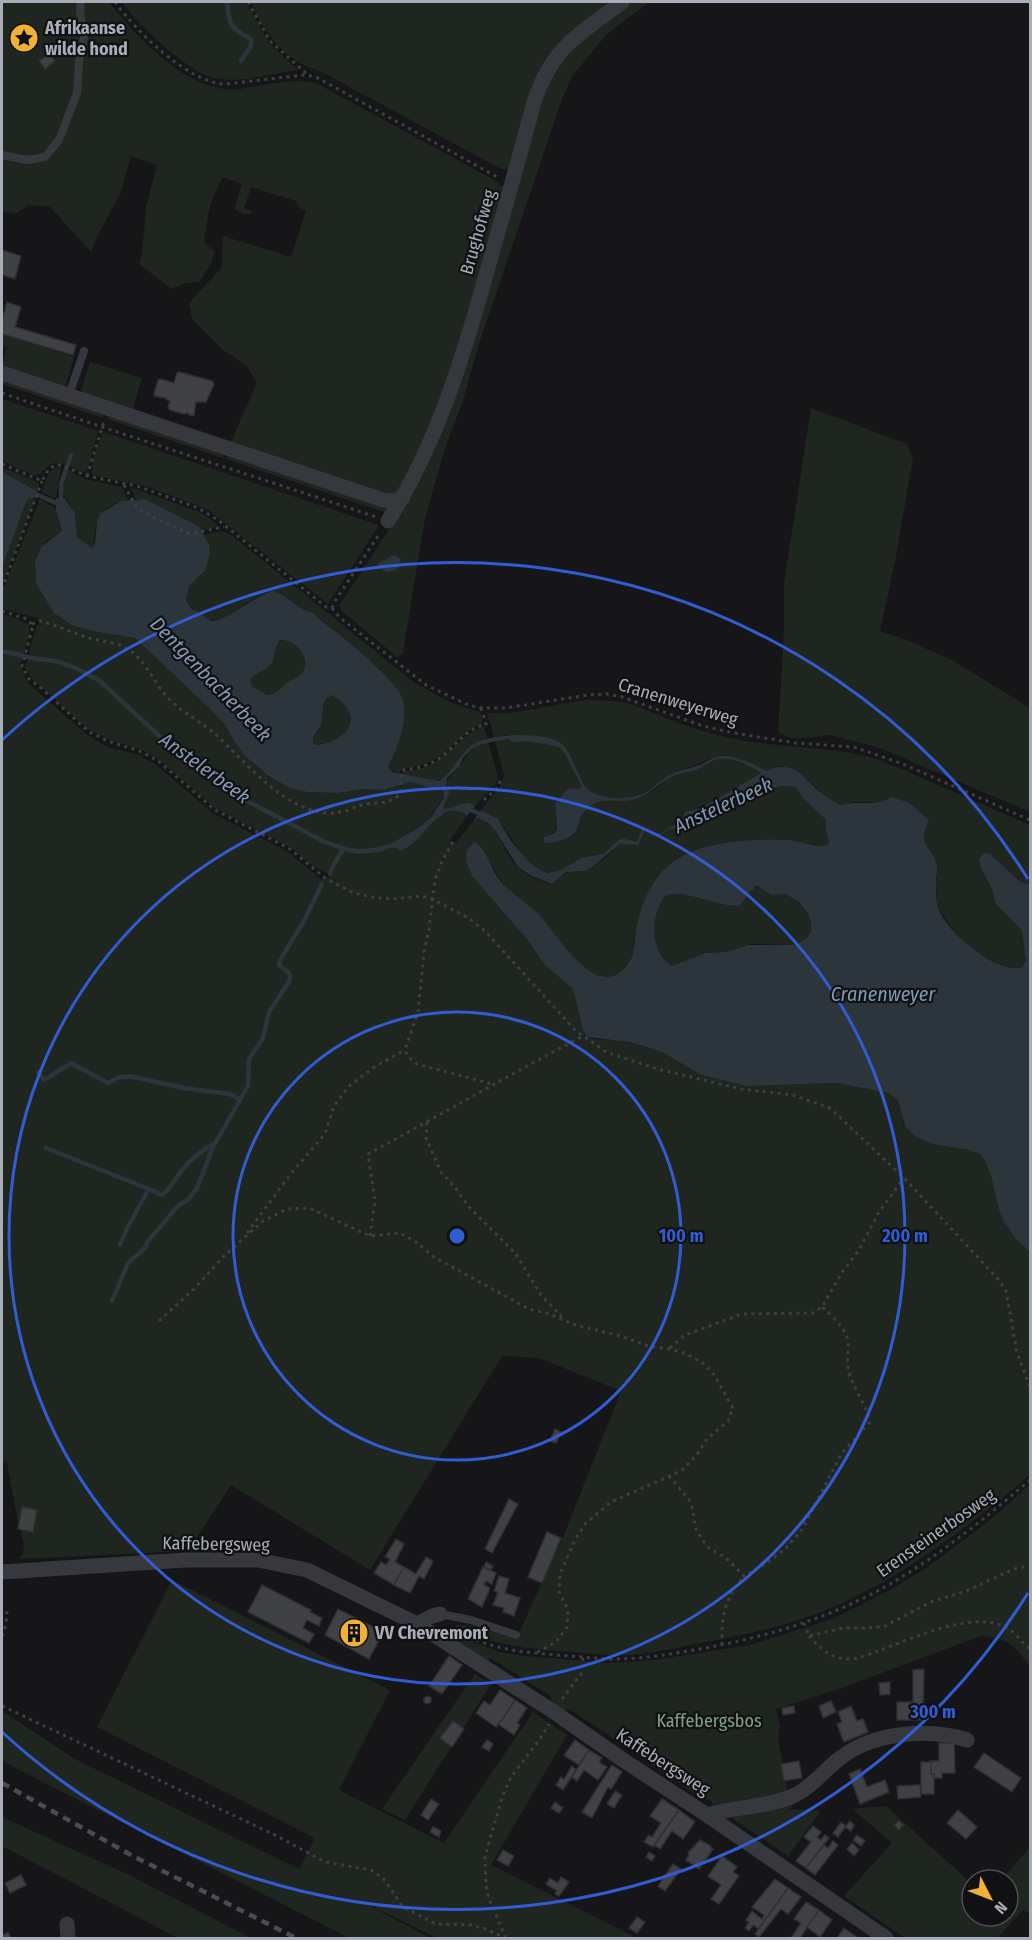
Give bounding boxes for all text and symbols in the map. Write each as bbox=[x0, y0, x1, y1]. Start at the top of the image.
place label: Afrikaanse wilde hond bbox=[44, 17, 128, 60]
place icon: Afrikaanse wilde hond bbox=[8, 22, 40, 54]
street label: Brughofweg bbox=[455, 186, 501, 277]
water label: Dentgenbacherbeek bbox=[145, 612, 277, 746]
street label: Cranenweyerweg bbox=[615, 673, 741, 731]
water label: Anstelerbeek bbox=[154, 727, 255, 809]
water label: Anstelerbeek bbox=[669, 772, 776, 839]
water label: Cranenweyer bbox=[831, 982, 936, 1006]
text: 100 m bbox=[659, 1225, 703, 1247]
text: 200 m bbox=[881, 1225, 928, 1247]
centre of rings bbox=[447, 1226, 467, 1246]
street label: Erensteinerbosweg bbox=[873, 1484, 1000, 1582]
street label: Kaffebergsweg bbox=[162, 1532, 270, 1556]
building icon: VV Chevremont bbox=[338, 1617, 370, 1649]
place label: VV Chevremont bbox=[374, 1622, 489, 1644]
text: 300 m bbox=[909, 1701, 956, 1723]
park label: Kaffebergsbos bbox=[656, 1710, 762, 1732]
street label: Kaffebergsweg bbox=[612, 1724, 715, 1801]
north arrow bbox=[960, 1868, 1020, 1928]
text: N bbox=[991, 1898, 1011, 1918]

